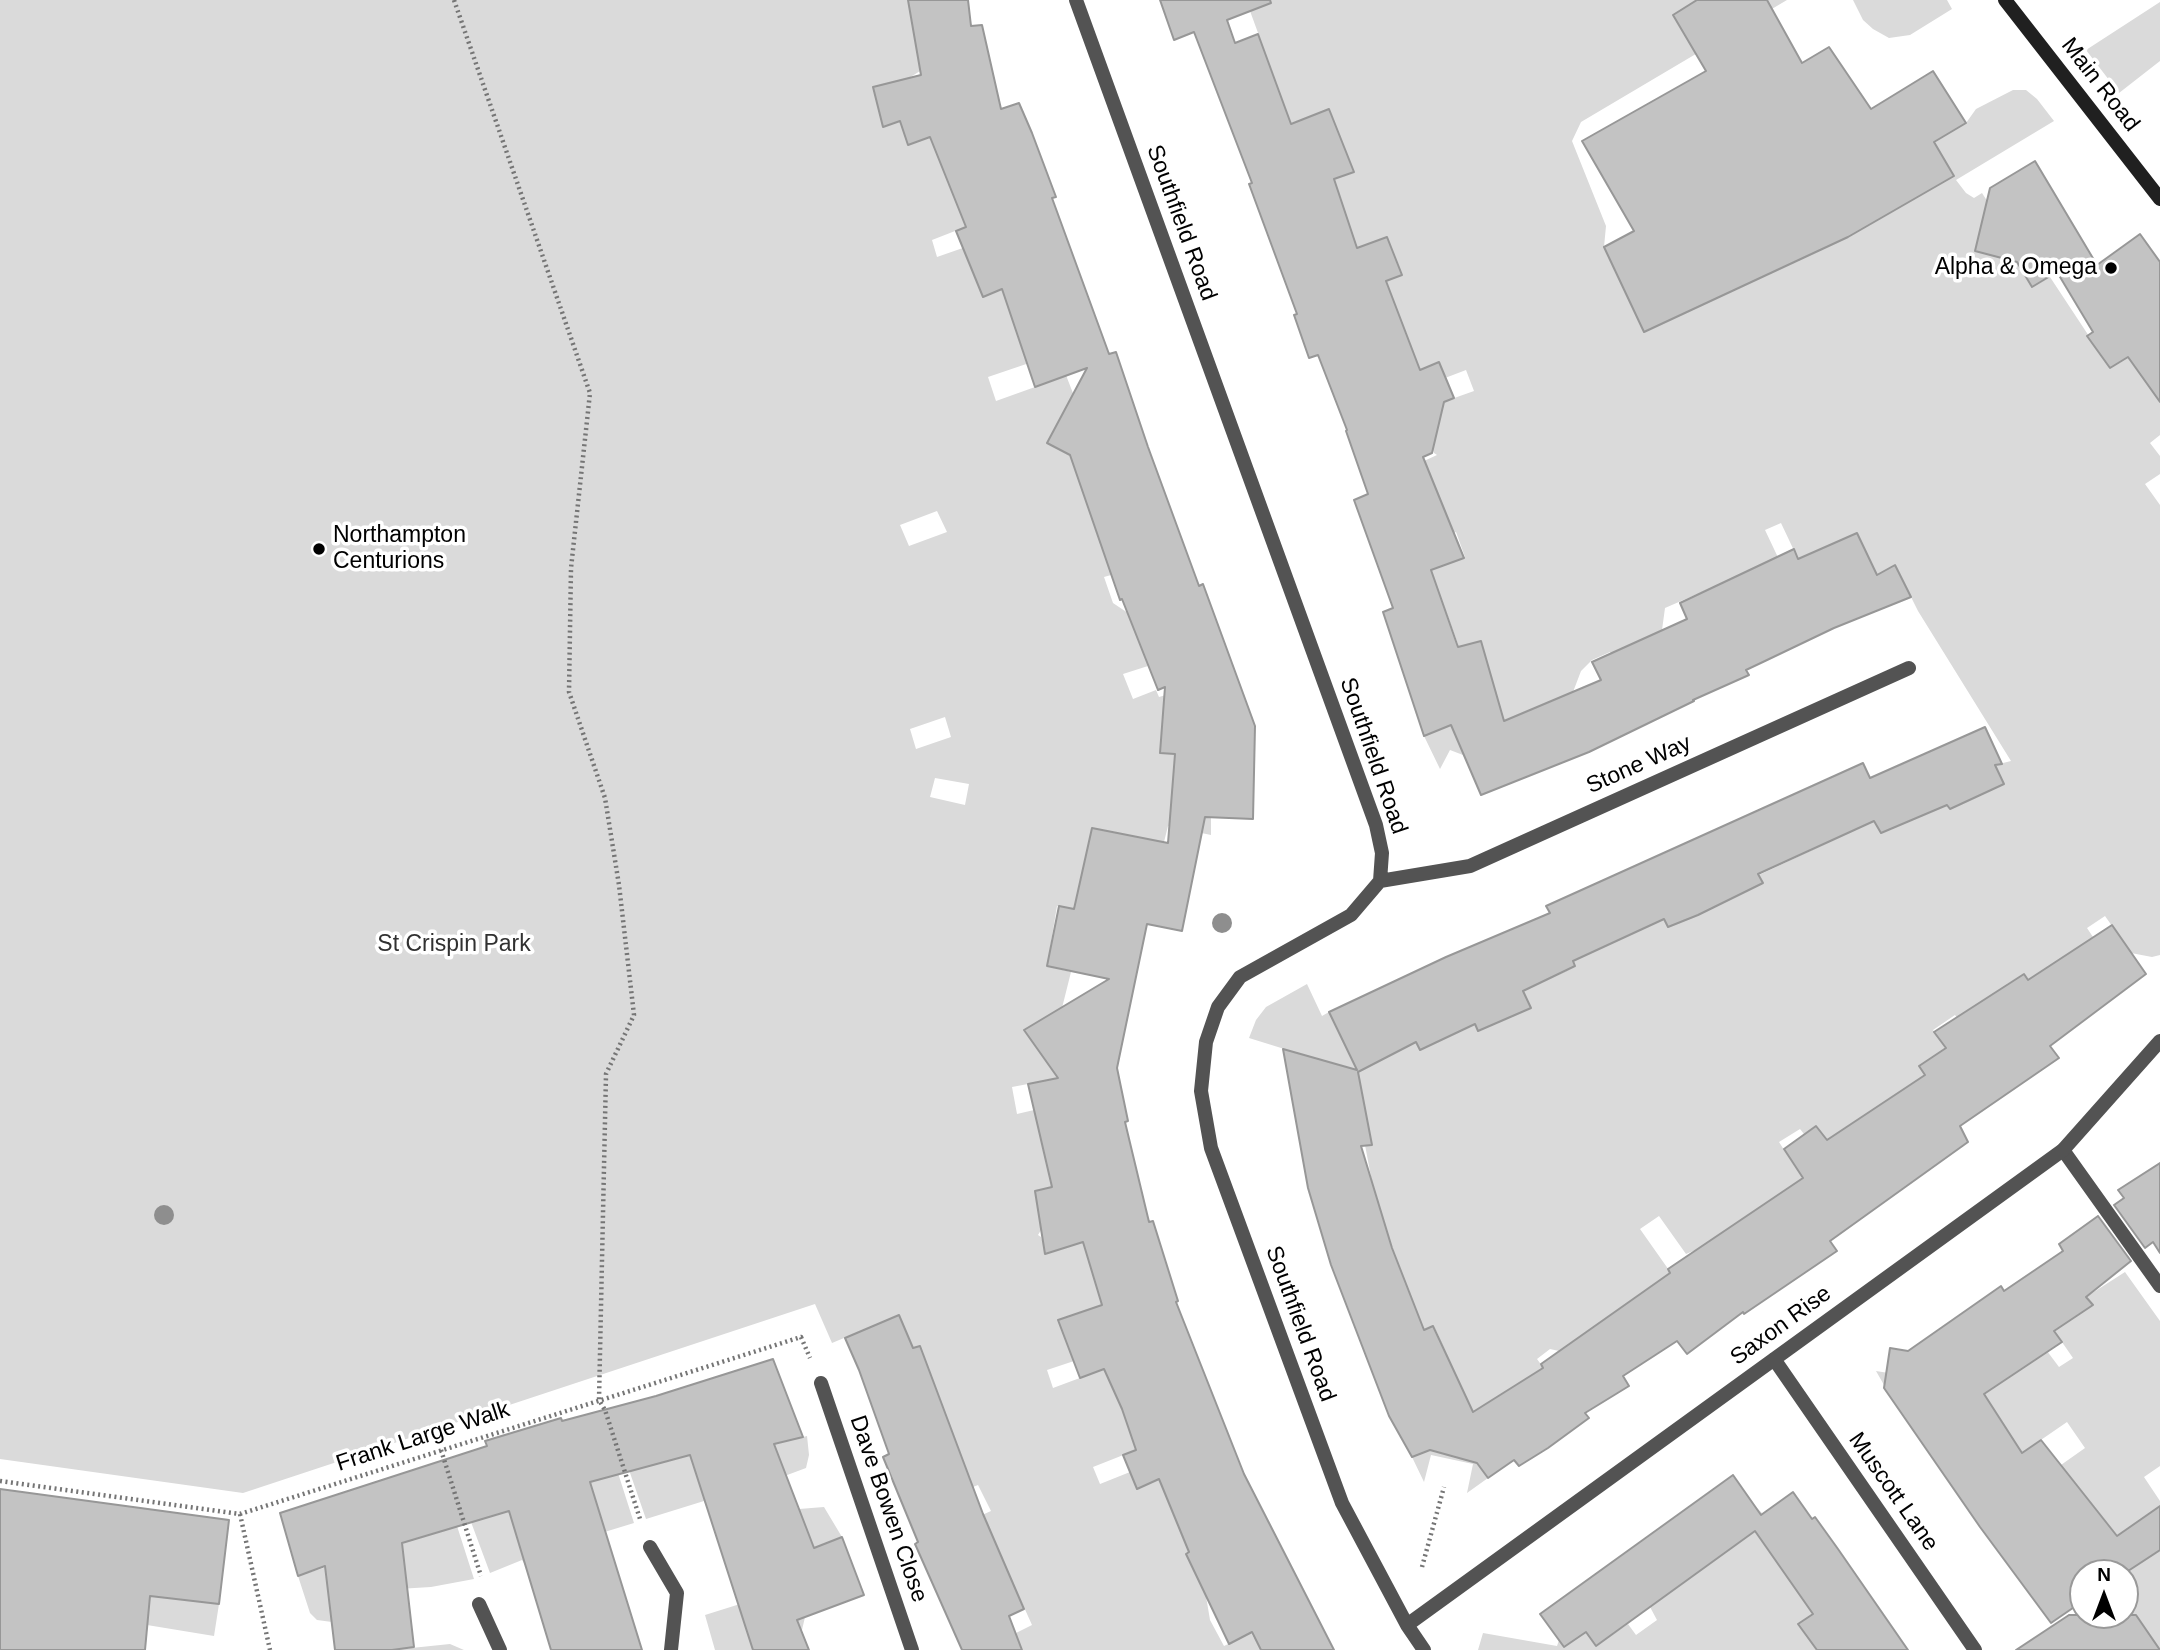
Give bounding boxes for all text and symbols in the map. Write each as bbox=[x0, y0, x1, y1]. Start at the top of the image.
street label: Main Road bbox=[2055, 33, 2145, 137]
street label: Southfield Road bbox=[1140, 141, 1222, 305]
place label: Alpha & Omega bbox=[1935, 254, 2097, 282]
marker: Alpha & Omega bbox=[2103, 260, 2119, 276]
place label: Northampton Centurions bbox=[333, 522, 466, 576]
marker: Northampton Centurions bbox=[311, 541, 327, 557]
street label: Southfield Road bbox=[1333, 674, 1413, 838]
street label: Stone Way bbox=[1582, 730, 1696, 800]
park label: St Crispin Park bbox=[377, 931, 531, 959]
street label: Southfield Road bbox=[1259, 1242, 1341, 1406]
street label: Saxon Rise bbox=[1725, 1280, 1837, 1372]
street label: Frank Large Walk bbox=[333, 1396, 513, 1478]
street label: Dave Bowen Close bbox=[843, 1412, 933, 1606]
street label: Muscott Lane bbox=[1842, 1428, 1944, 1556]
north arrow bbox=[2069, 1559, 2139, 1629]
text: N bbox=[2097, 1564, 2111, 1585]

